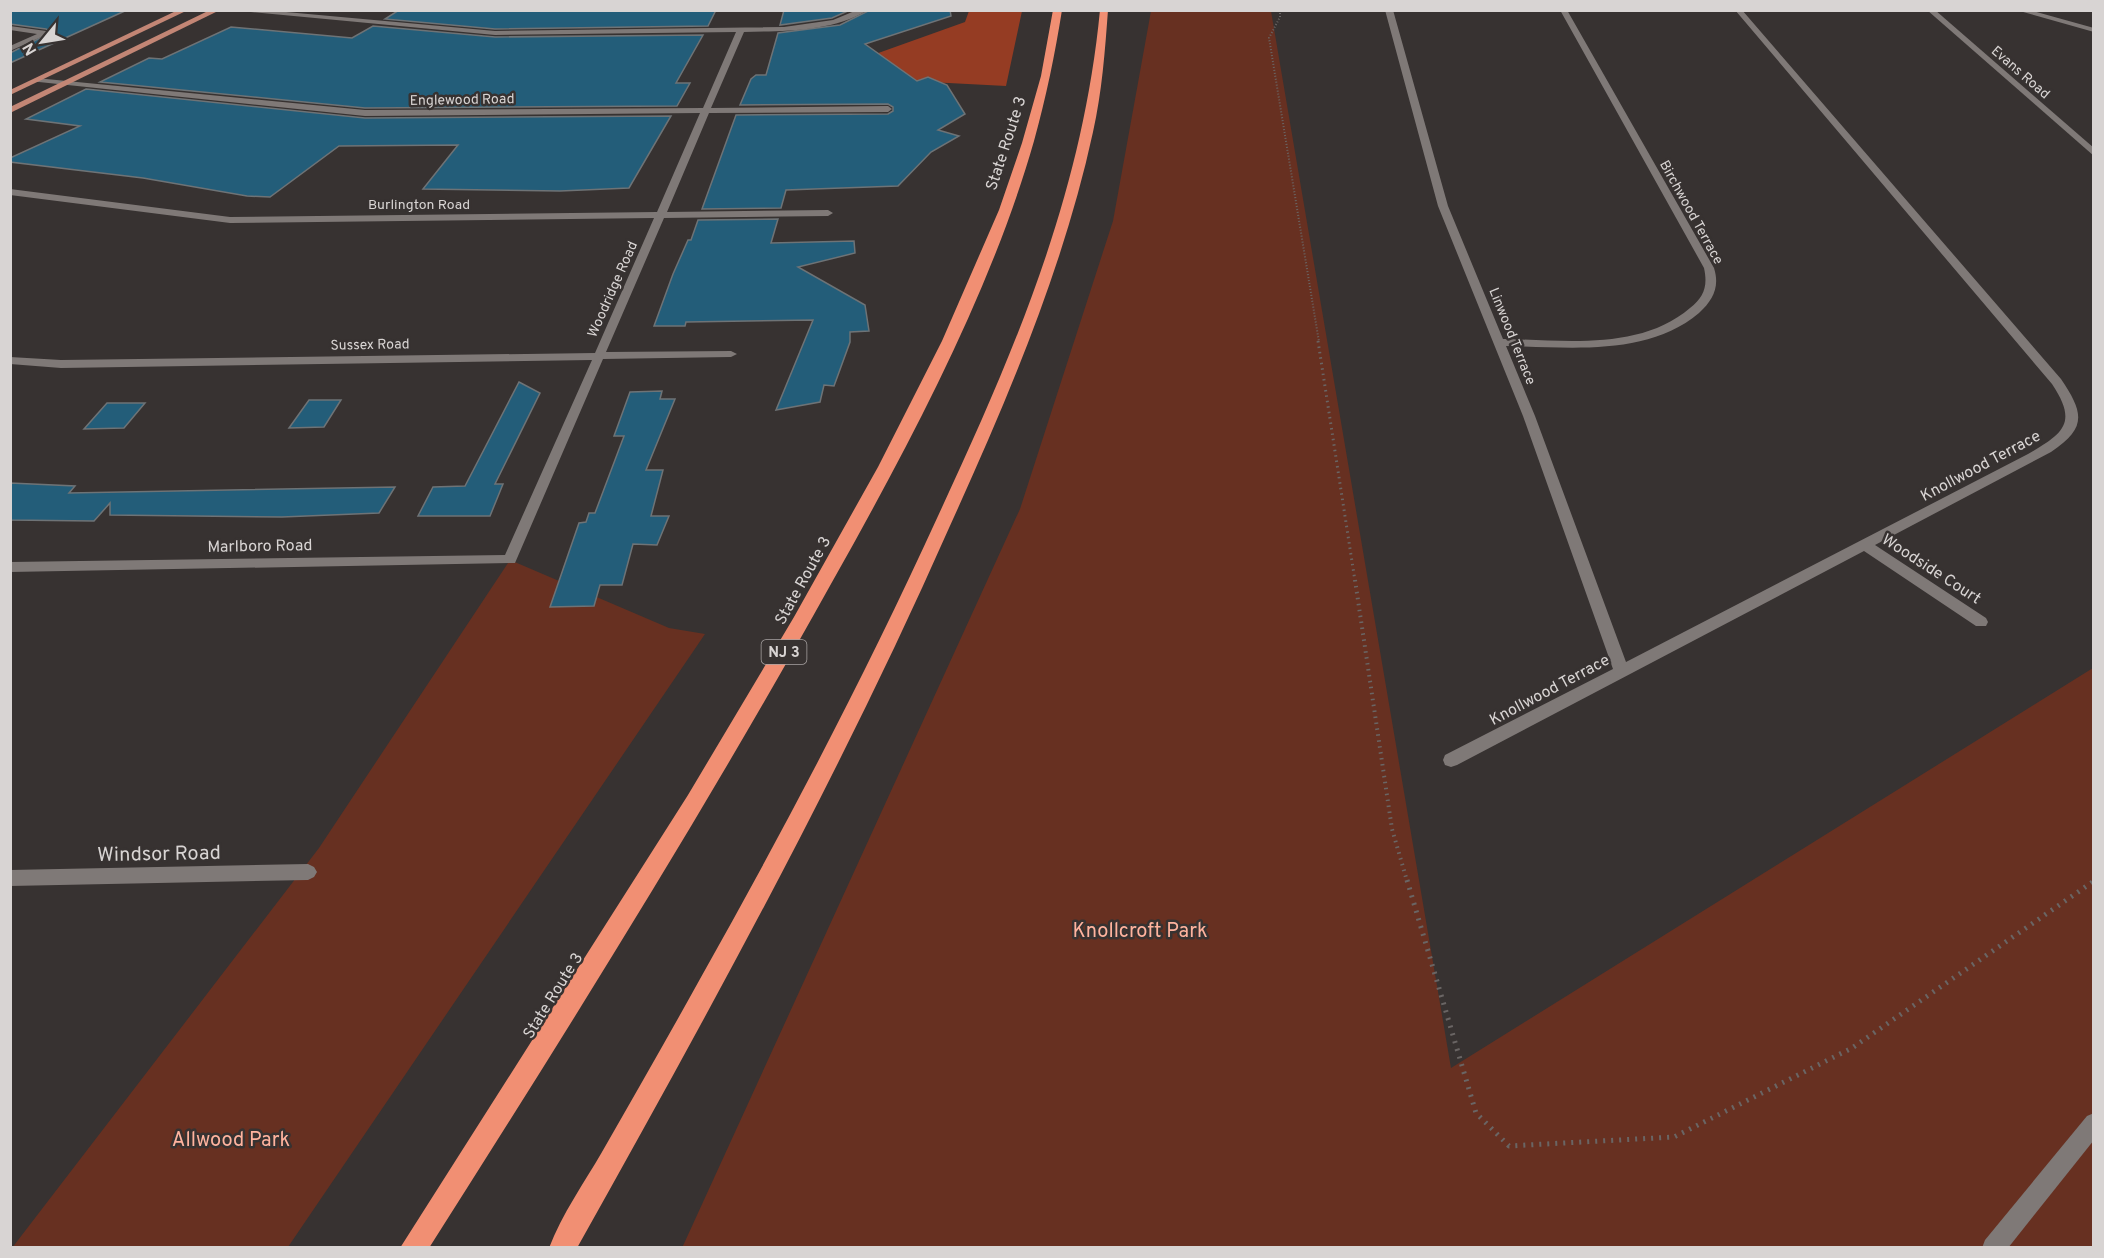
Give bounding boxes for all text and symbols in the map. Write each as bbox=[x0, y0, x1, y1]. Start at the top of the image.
north arrow bbox=[12, 12, 72, 72]
text: N bbox=[19, 39, 42, 58]
street label: Evans Road bbox=[1987, 43, 2053, 103]
street label: Englewood Road bbox=[409, 91, 515, 110]
street label: State Route 3 bbox=[982, 94, 1032, 193]
street label: Birchwood Terrace bbox=[1655, 158, 1726, 268]
street label: Burlington Road bbox=[368, 197, 470, 214]
street label: Woodridge Road bbox=[585, 239, 642, 340]
street label: Linwood Terrace bbox=[1484, 286, 1539, 387]
street label: Sussex Road bbox=[330, 336, 410, 355]
street label: Knollwood Terrace bbox=[1918, 427, 2044, 507]
street label: Woodside Court bbox=[1877, 530, 1984, 609]
street label: State Route 3 bbox=[771, 533, 836, 629]
street label: Marlboro Road bbox=[207, 536, 313, 558]
road number: NJ 3 bbox=[762, 640, 806, 664]
street label: Knollwood Terrace bbox=[1487, 651, 1613, 731]
street label: Windsor Road bbox=[97, 841, 221, 869]
park label: Knollcroft Park bbox=[1072, 919, 1208, 945]
street label: State Route 3 bbox=[519, 949, 588, 1043]
park label: Allwood Park bbox=[172, 1128, 290, 1154]

